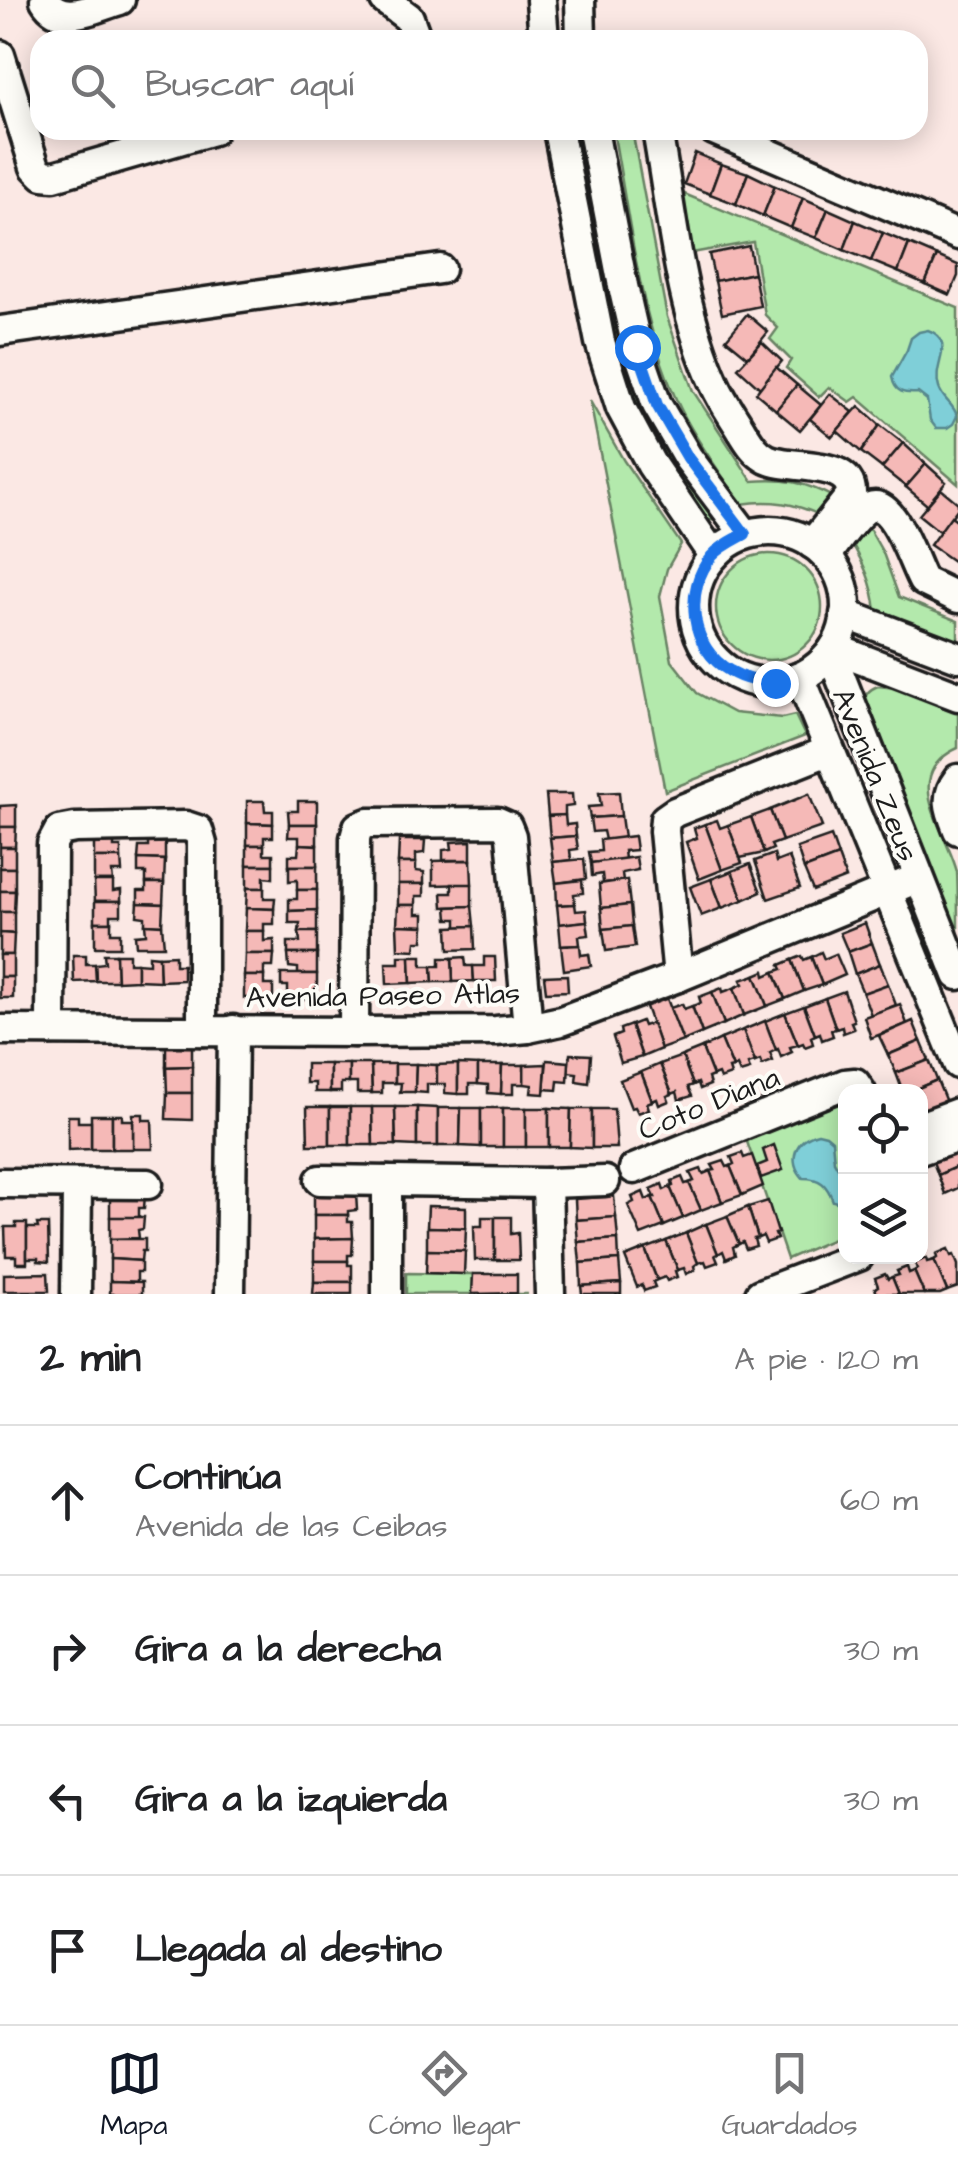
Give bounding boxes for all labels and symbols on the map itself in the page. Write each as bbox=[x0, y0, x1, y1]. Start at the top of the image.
route start bbox=[615, 325, 661, 371]
route end bbox=[753, 661, 799, 707]
street label: Avenida Zeus bbox=[821, 682, 929, 868]
street label: Avenida Paseo Atlas bbox=[246, 973, 520, 1019]
street label: Coto Diana bbox=[632, 1057, 786, 1151]

